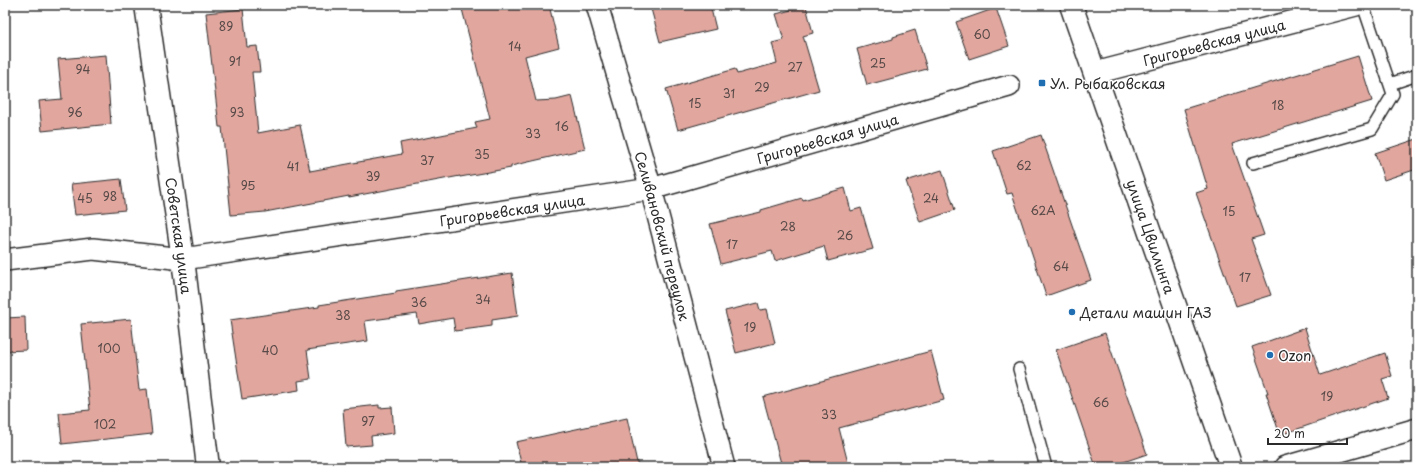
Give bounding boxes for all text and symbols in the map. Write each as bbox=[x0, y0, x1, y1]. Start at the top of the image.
street label: Григорьевская улица bbox=[1141, 13, 1288, 71]
house number: 89 bbox=[219, 17, 233, 35]
house number: 60 bbox=[973, 25, 991, 43]
house number: 14 bbox=[508, 37, 522, 55]
house number: 91 bbox=[229, 52, 241, 70]
house number: 25 bbox=[870, 54, 886, 72]
house number: 27 bbox=[788, 58, 803, 76]
house number: 94 bbox=[76, 60, 91, 78]
place label: Ул. Рыбаковская bbox=[1050, 73, 1165, 94]
house number: 29 bbox=[754, 78, 770, 96]
marker: Ул. Рыбаковская bbox=[1037, 78, 1047, 88]
house number: 31 bbox=[723, 84, 735, 102]
house number: 15 bbox=[688, 94, 702, 112]
house number: 18 bbox=[1272, 96, 1284, 114]
house number: 96 bbox=[67, 103, 83, 121]
house number: 93 bbox=[230, 103, 244, 121]
street label: Григорьевская улица bbox=[754, 108, 901, 169]
house number: 16 bbox=[555, 117, 569, 135]
house number: 33 bbox=[525, 124, 541, 142]
house number: 35 bbox=[474, 145, 490, 163]
street label: Селивановский переулок bbox=[630, 149, 696, 323]
house number: 37 bbox=[420, 151, 435, 169]
house number: 62 bbox=[1016, 156, 1032, 174]
house number: 41 bbox=[287, 157, 299, 175]
house number: 39 bbox=[366, 167, 380, 185]
street label: Советская улица bbox=[161, 176, 198, 295]
house number: 95 bbox=[241, 176, 255, 194]
street label: улица Цвиллинга bbox=[1122, 176, 1181, 297]
house number: 98 bbox=[103, 187, 117, 205]
house number: 45 bbox=[77, 189, 93, 207]
street label: Григорьевская улица bbox=[438, 189, 586, 231]
house number: 24 bbox=[923, 189, 939, 207]
house number: 62А bbox=[1031, 201, 1055, 219]
house number: 15 bbox=[1222, 202, 1236, 220]
house number: 28 bbox=[780, 217, 796, 235]
house number: 26 bbox=[837, 226, 853, 244]
house number: 17 bbox=[726, 235, 738, 253]
house number: 64 bbox=[1053, 257, 1069, 275]
house number: 17 bbox=[1239, 268, 1251, 286]
house number: 34 bbox=[475, 290, 491, 308]
house number: 36 bbox=[411, 293, 427, 311]
place label: Детали машин ГАЗ bbox=[1079, 302, 1212, 323]
house number: 38 bbox=[335, 306, 351, 324]
marker: Детали машин ГАЗ bbox=[1067, 307, 1077, 317]
house number: 19 bbox=[744, 318, 756, 336]
house number: 100 bbox=[98, 339, 121, 357]
house number: 40 bbox=[262, 341, 279, 359]
place label: Ozon bbox=[1278, 345, 1311, 366]
marker: Ozon bbox=[1265, 350, 1275, 360]
house number: 19 bbox=[1321, 387, 1333, 405]
house number: 66 bbox=[1093, 393, 1109, 411]
house number: 33 bbox=[821, 405, 837, 423]
house number: 97 bbox=[361, 412, 375, 430]
house number: 102 bbox=[94, 415, 116, 433]
scale bar bbox=[1268, 420, 1347, 446]
text: 20 m bbox=[1274, 424, 1305, 442]

